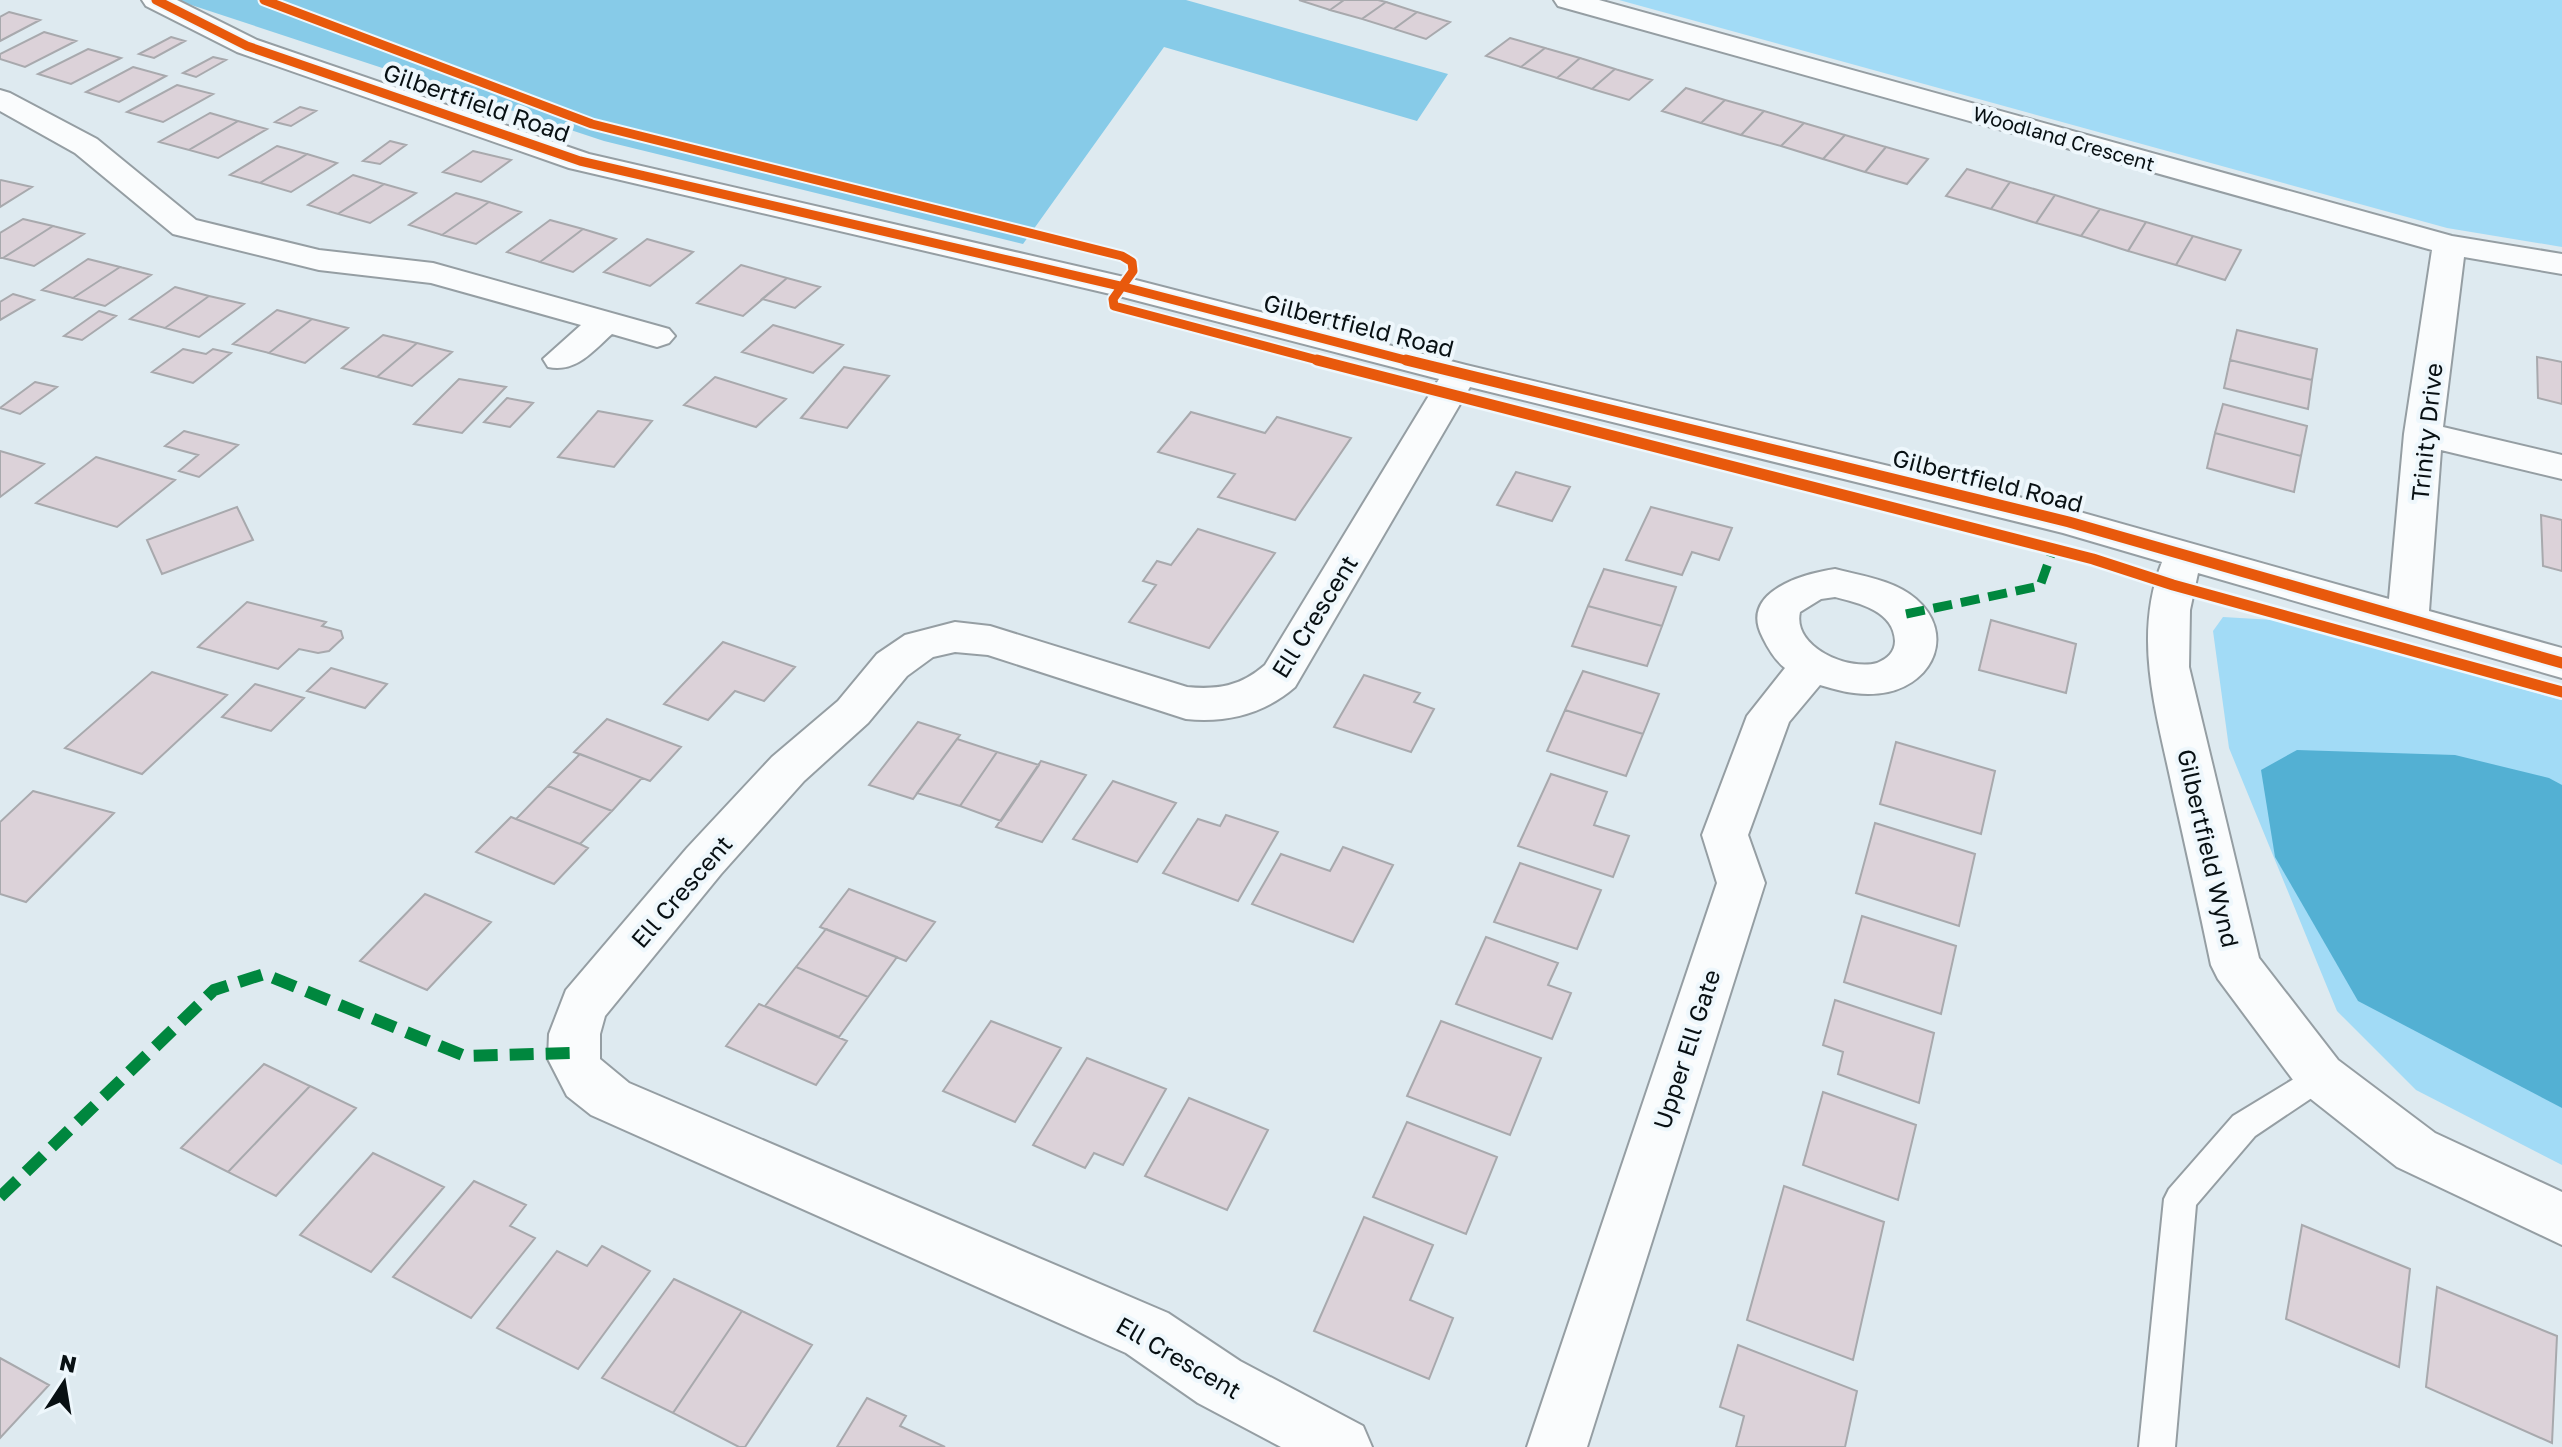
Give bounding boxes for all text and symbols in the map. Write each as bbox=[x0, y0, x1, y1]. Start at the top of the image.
street label: Gilbertfield Road bbox=[380, 57, 574, 147]
street label: Woodland Crescent bbox=[1970, 101, 2158, 175]
street label: Gilbertfield Road bbox=[1261, 287, 1457, 363]
street label: Trinity Drive bbox=[2404, 362, 2448, 502]
street label: Gilbertfield Road bbox=[1890, 442, 2086, 518]
street label: Ell Crescent bbox=[1265, 549, 1363, 683]
street label: Gilbertfield Wynd bbox=[2172, 746, 2246, 950]
street label: Ell Crescent bbox=[624, 829, 738, 953]
street label: Upper Ell Gate bbox=[1647, 966, 1725, 1132]
street label: Ell Crescent bbox=[1111, 1310, 1247, 1404]
north arrow bbox=[24, 1343, 104, 1423]
text: N bbox=[57, 1348, 79, 1378]

